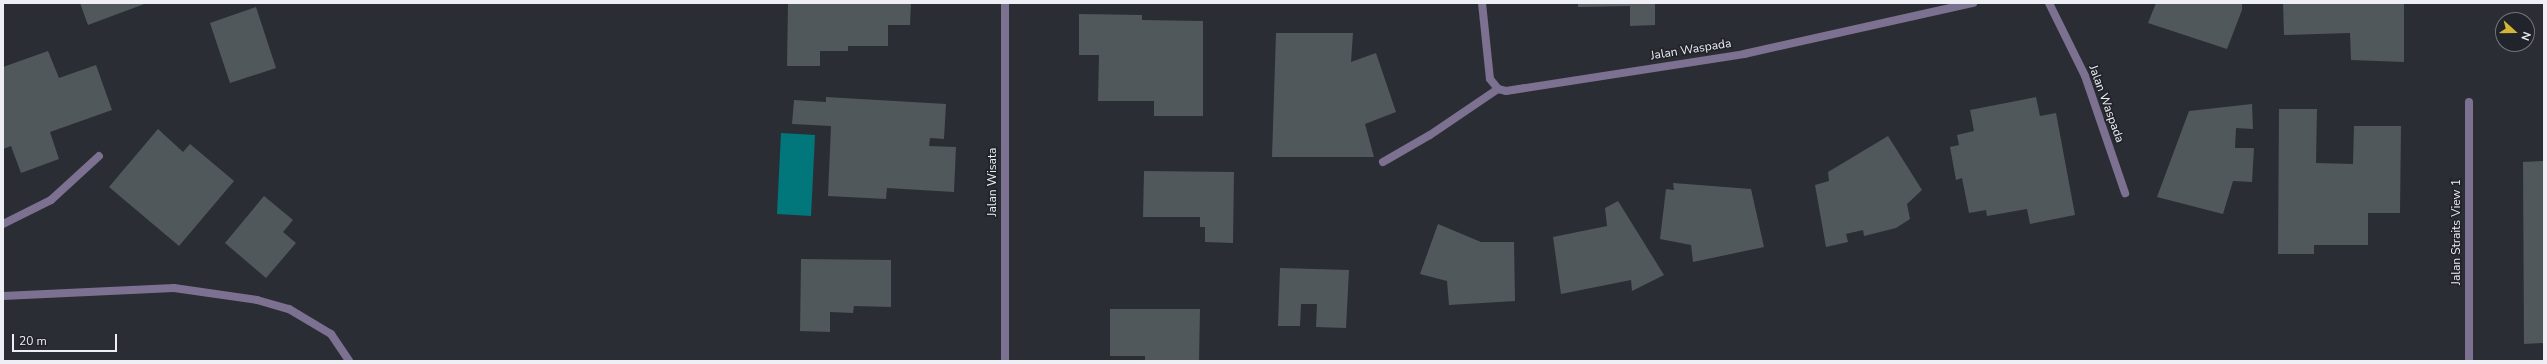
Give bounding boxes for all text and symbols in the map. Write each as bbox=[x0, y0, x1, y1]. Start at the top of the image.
north arrow bbox=[2495, 12, 2535, 52]
text: N bbox=[2517, 30, 2534, 43]
street label: Jalan Waspada bbox=[1650, 37, 1732, 63]
street label: Jalan Waspada bbox=[2085, 63, 2127, 145]
street label: Jalan Wisata bbox=[986, 148, 1000, 216]
street label: Jalan Straits View 1 bbox=[2450, 179, 2464, 285]
scale bar bbox=[14, 326, 119, 352]
text: 20 m bbox=[19, 333, 47, 349]

